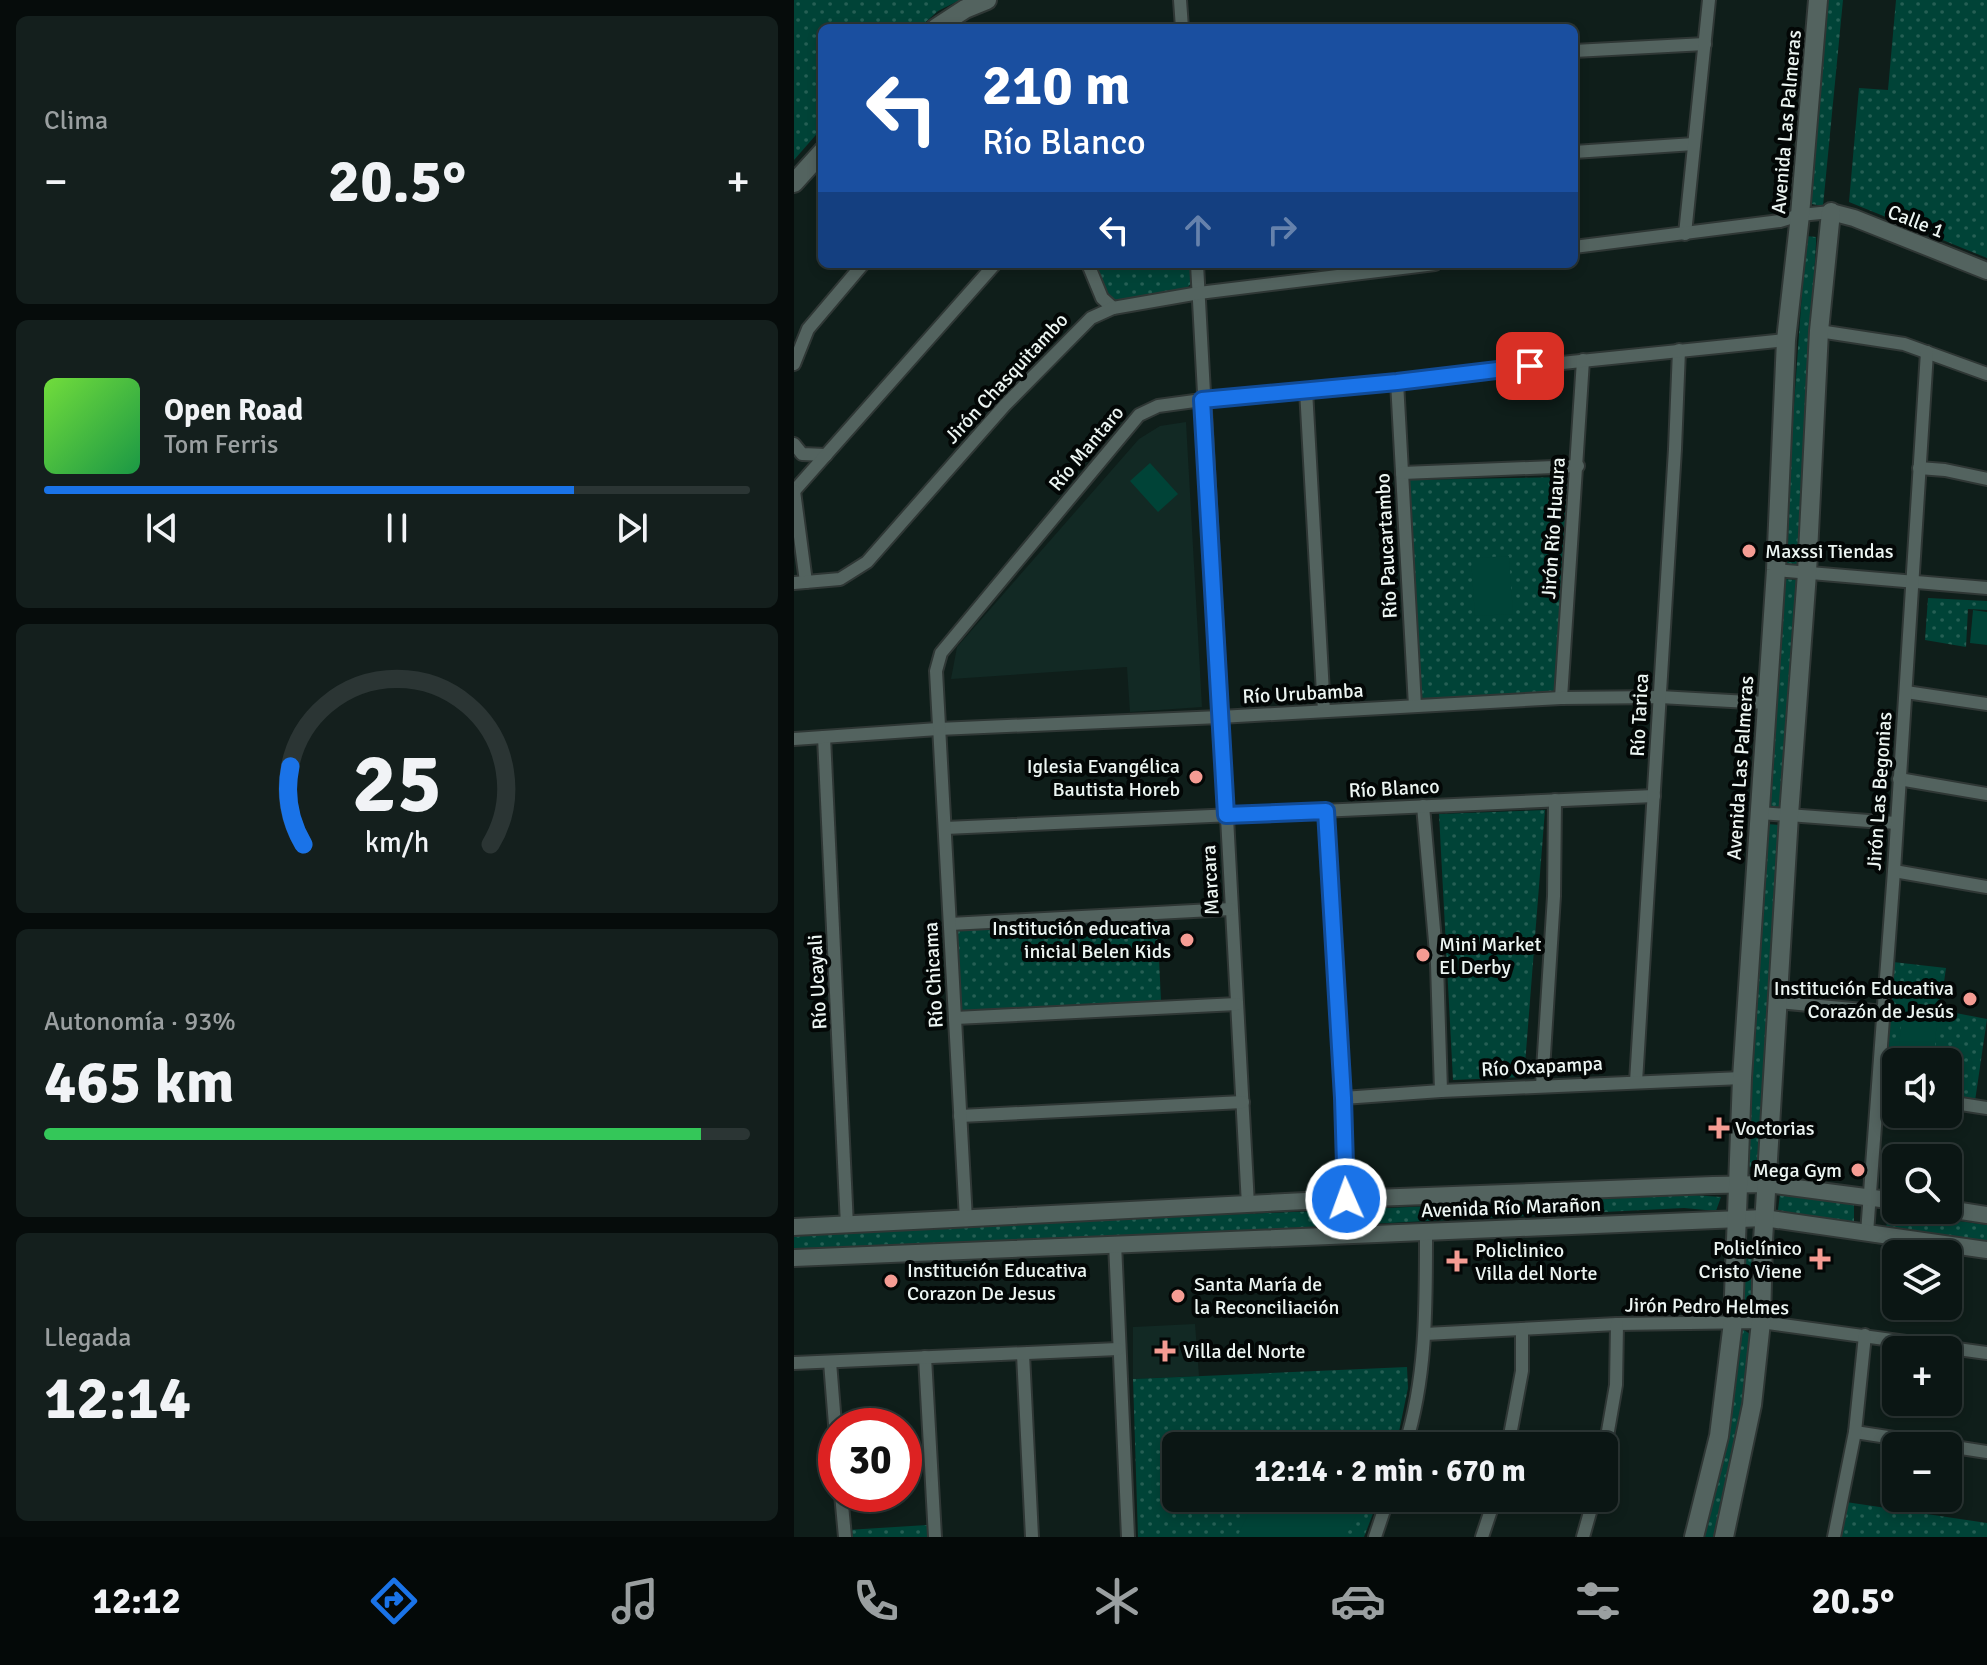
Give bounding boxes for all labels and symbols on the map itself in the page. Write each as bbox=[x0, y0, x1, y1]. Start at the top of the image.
street label: Avenida Las Palmeras bbox=[1766, 29, 1807, 215]
street label: Calle 1 bbox=[1884, 199, 1948, 244]
street label: Jirón Chasquitambo bbox=[939, 308, 1073, 449]
pin bbox=[1496, 332, 1564, 400]
street label: Río Mantaro bbox=[1043, 400, 1129, 496]
street label: Jirón Río Huaura bbox=[1536, 456, 1571, 600]
street label: Río Paucartambo bbox=[1370, 473, 1403, 619]
place label: Maxssi Tiendas bbox=[1765, 539, 1894, 564]
marker: Maxssi Tiendas bbox=[1740, 542, 1758, 560]
street label: Río Tarica bbox=[1625, 673, 1654, 757]
street label: Avenida Las Palmeras bbox=[1722, 675, 1759, 861]
street label: Río Urubamba bbox=[1242, 678, 1364, 709]
street label: Jirón Las Begonias bbox=[1861, 711, 1898, 871]
place label: Iglesia Evangélica Bautista Horeb bbox=[1027, 754, 1180, 802]
marker: Iglesia Evangélica Bautista Horeb bbox=[1187, 768, 1205, 786]
street label: Río Blanco bbox=[1348, 774, 1440, 803]
street label: Marcara bbox=[1196, 844, 1225, 916]
place label: Institución educativa inicial Belen Kids bbox=[992, 916, 1171, 964]
street label: Río Chicama bbox=[918, 921, 949, 1029]
marker: Institución educativa inicial Belen Kids bbox=[1178, 931, 1196, 949]
place label: Mini Market El Derby bbox=[1439, 932, 1542, 980]
street label: Río Ucayali bbox=[803, 934, 832, 1030]
marker: Mini Market El Derby bbox=[1414, 946, 1432, 964]
place label: Institución Educativa Corazón de Jesús bbox=[1774, 976, 1954, 1024]
marker: Institución Educativa Corazón de Jesús bbox=[1961, 990, 1979, 1008]
street label: Río Oxapampa bbox=[1481, 1051, 1603, 1082]
place label: Voctorias bbox=[1735, 1116, 1815, 1141]
marker: Voctorias bbox=[1710, 1119, 1728, 1137]
position arrow bbox=[1304, 1157, 1388, 1241]
place label: Mega Gym bbox=[1753, 1158, 1842, 1183]
marker: Mega Gym bbox=[1849, 1161, 1867, 1179]
street label: Avenida Río Marañon bbox=[1420, 1192, 1602, 1223]
place label: Policlínico Cristo Viene bbox=[1699, 1236, 1802, 1284]
place label: Policlinico Villa del Norte bbox=[1475, 1238, 1597, 1286]
marker: Policlínico Cristo Viene bbox=[1809, 1248, 1831, 1270]
marker: Policlinico Villa del Norte bbox=[1446, 1250, 1468, 1272]
place label: Institución Educativa Corazon De Jesus bbox=[907, 1258, 1087, 1306]
marker: Institución Educativa Corazon De Jesus bbox=[882, 1272, 900, 1290]
place label: Santa María de la Reconciliación bbox=[1194, 1272, 1340, 1320]
marker: Santa María de la Reconciliación bbox=[1169, 1287, 1187, 1305]
street label: Jirón Pedro Helmes bbox=[1625, 1293, 1790, 1320]
place label: Villa del Norte bbox=[1183, 1339, 1305, 1364]
marker: Villa del Norte bbox=[1154, 1340, 1176, 1362]
speed limit sign: 30 bbox=[818, 1408, 922, 1512]

